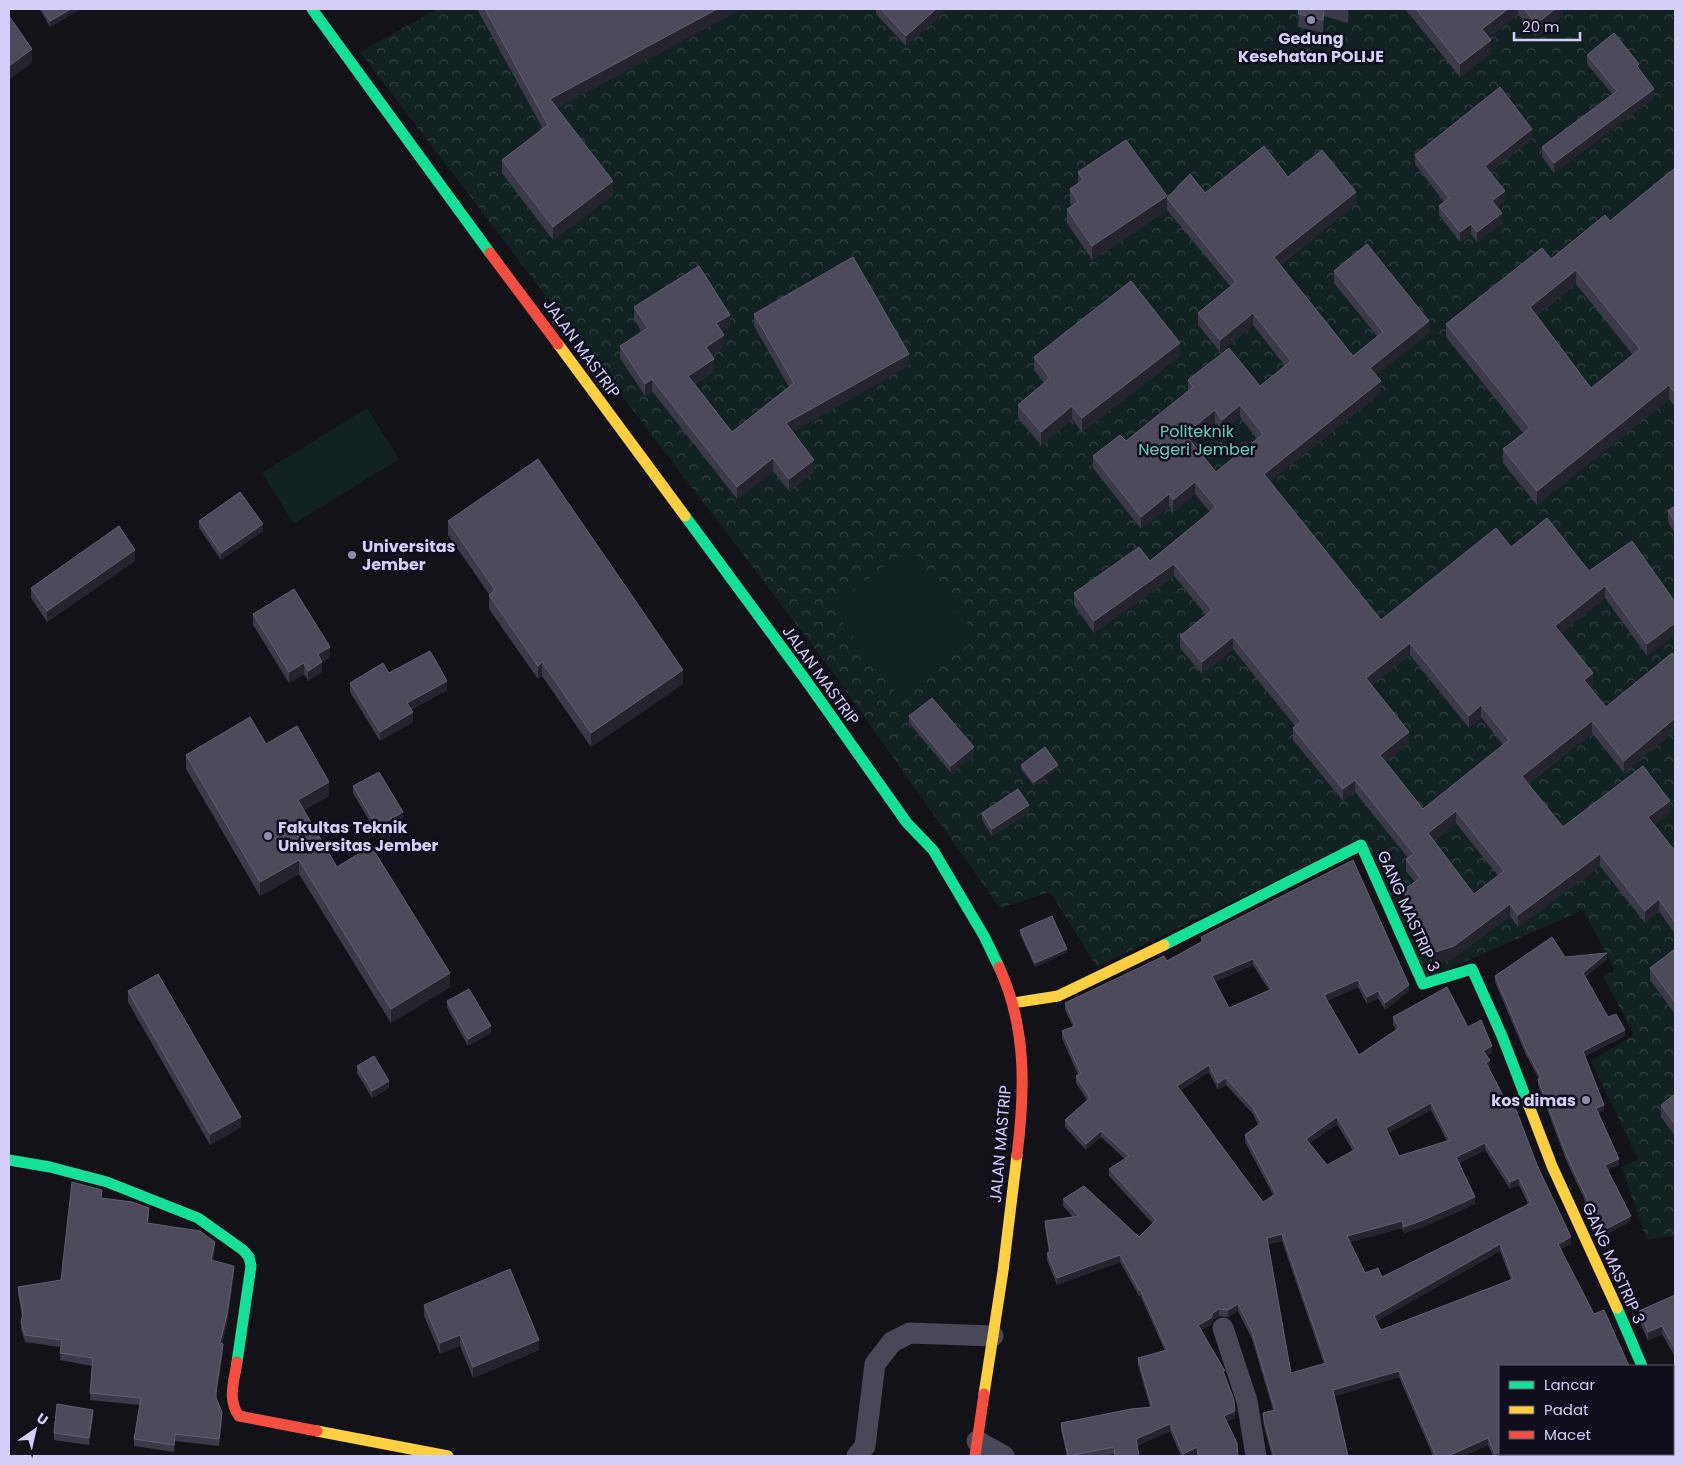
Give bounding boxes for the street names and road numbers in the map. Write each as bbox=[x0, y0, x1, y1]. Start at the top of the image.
street label: JALAN MASTRIP bbox=[538, 294, 626, 403]
street label: JALAN MASTRIP bbox=[777, 621, 865, 730]
street label: GANG MASTRIP 3 bbox=[1372, 847, 1446, 975]
street label: JALAN MASTRIP bbox=[984, 1084, 1017, 1204]
street label: GANG MASTRIP 3 bbox=[1577, 1199, 1651, 1327]

